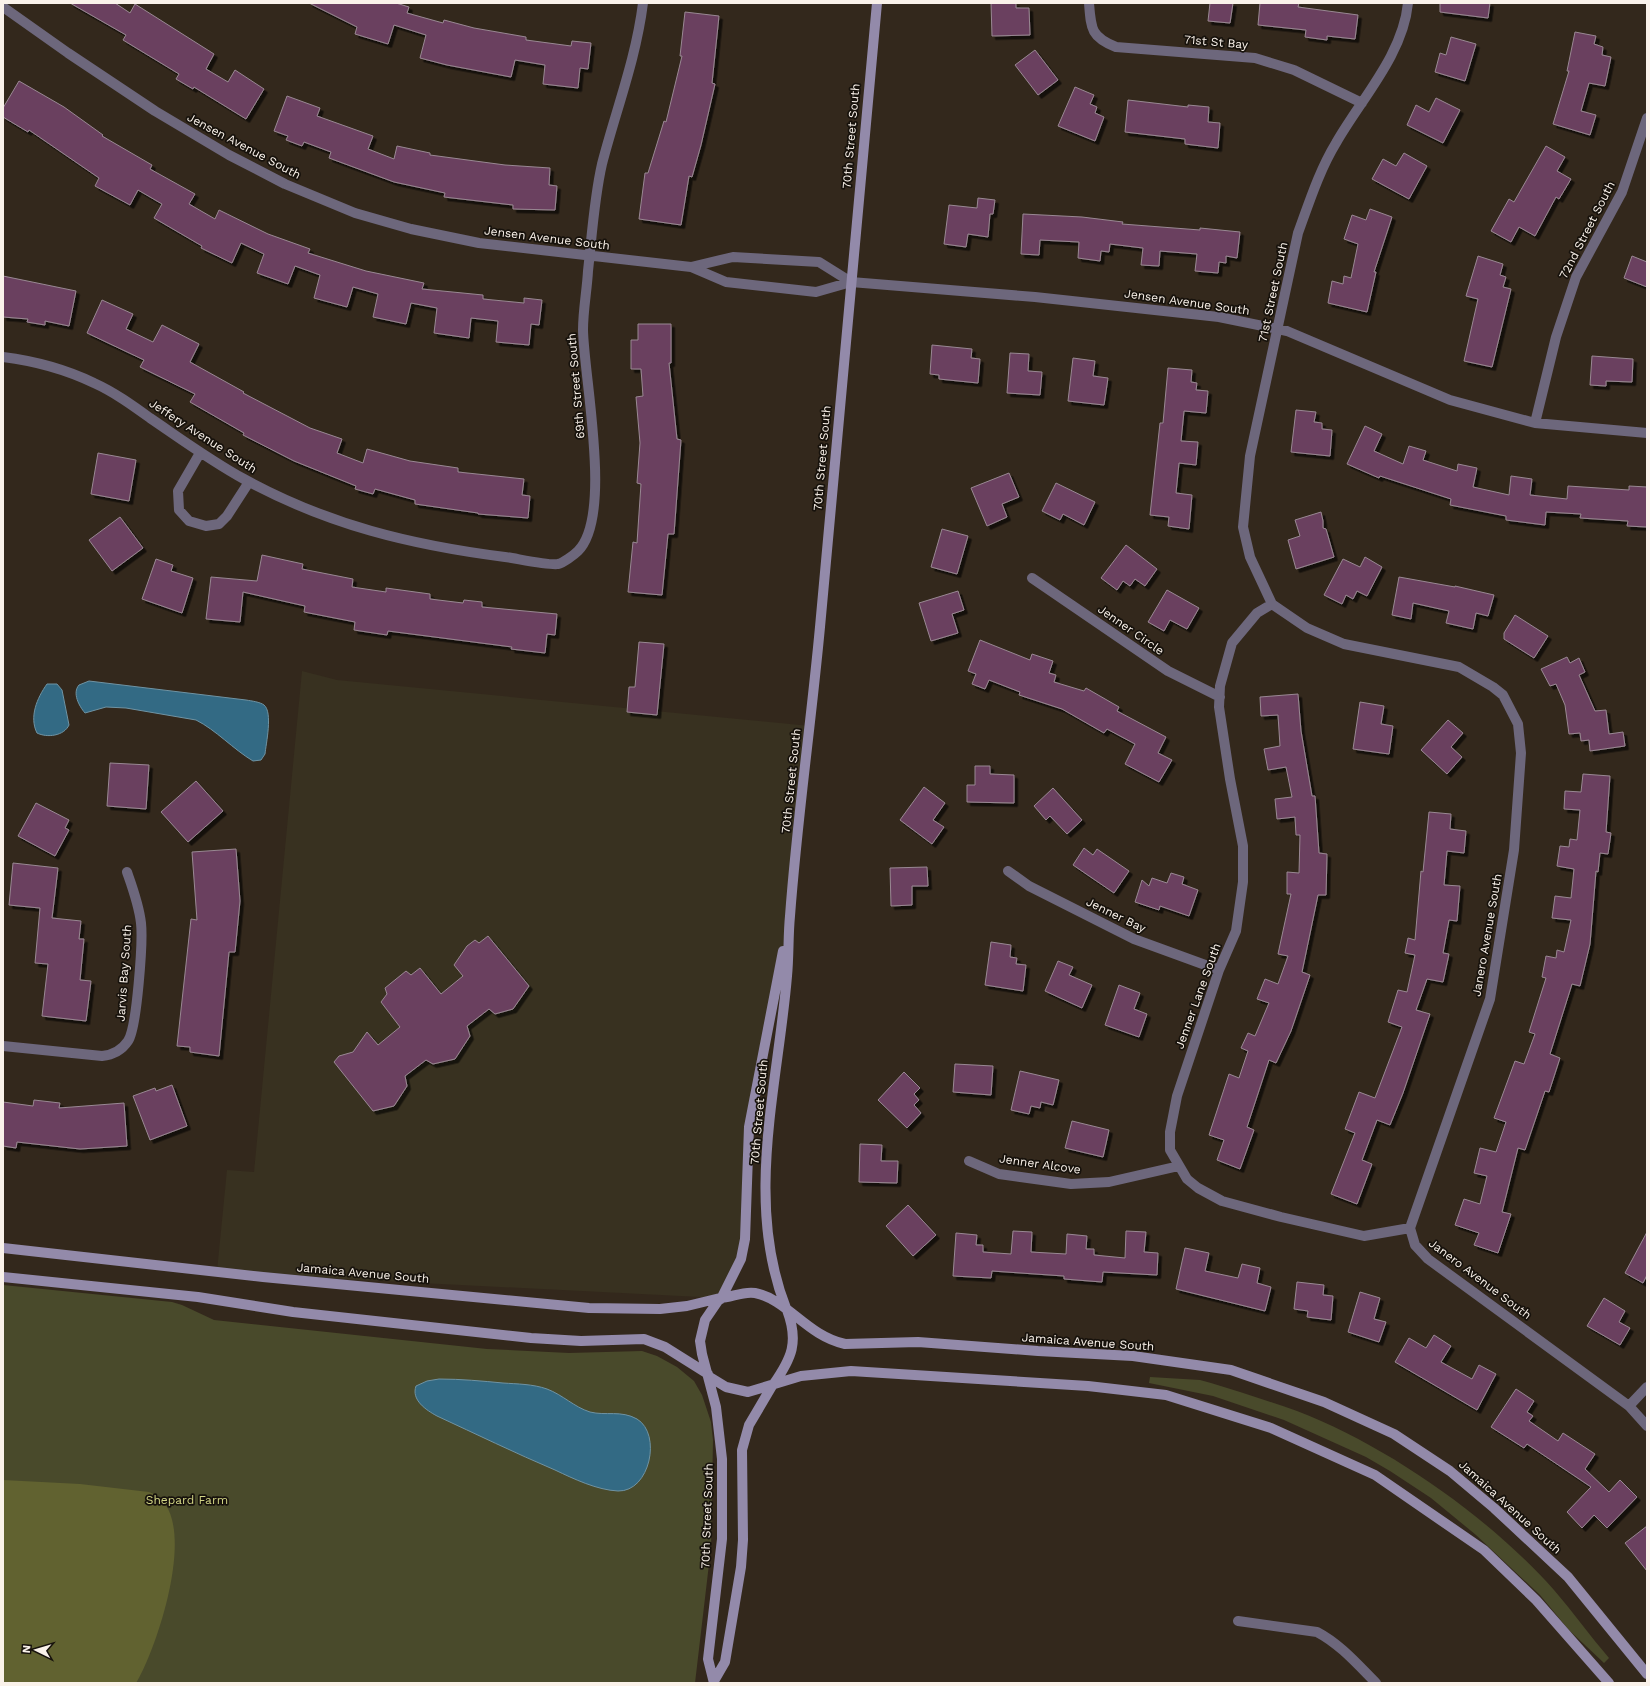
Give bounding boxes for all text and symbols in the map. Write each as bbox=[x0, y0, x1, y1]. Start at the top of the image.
street label: 71st St Bay bbox=[1183, 32, 1249, 52]
street label: 70th Street South bbox=[839, 83, 863, 189]
street label: Jensen Avenue South bbox=[185, 110, 303, 182]
street label: 72nd Street South bbox=[1556, 179, 1618, 281]
street label: Jensen Avenue South bbox=[483, 223, 611, 253]
street label: 71st Street South bbox=[1256, 241, 1290, 343]
street label: Jensen Avenue South bbox=[1123, 286, 1251, 318]
street label: 69th Street South bbox=[564, 332, 588, 440]
street label: Jeffery Avenue South bbox=[147, 396, 259, 476]
street label: 70th Street South bbox=[810, 405, 834, 511]
street label: Jenner Circle bbox=[1095, 602, 1167, 658]
street label: 70th Street South bbox=[779, 728, 803, 834]
street label: Janero Avenue South bbox=[1469, 872, 1505, 998]
street label: Jenner Bay bbox=[1084, 895, 1149, 936]
street label: Jarvis Bay South bbox=[114, 924, 134, 1022]
street label: Jenner Lane South bbox=[1172, 941, 1224, 1051]
street label: 70th Street South bbox=[747, 1059, 771, 1165]
street label: Jenner Alcove bbox=[998, 1151, 1082, 1177]
street label: Janero Avenue South bbox=[1426, 1236, 1534, 1322]
street label: Jamaica Avenue South bbox=[296, 1260, 430, 1286]
street label: Jamaica Avenue South bbox=[1021, 1330, 1155, 1354]
street label: Jamaica Avenue South bbox=[1456, 1457, 1564, 1557]
street label: 70th Street South bbox=[698, 1463, 716, 1569]
park label: Shepard Farm bbox=[146, 1493, 228, 1507]
north arrow bbox=[16, 1630, 56, 1670]
text: N bbox=[20, 1645, 33, 1654]

